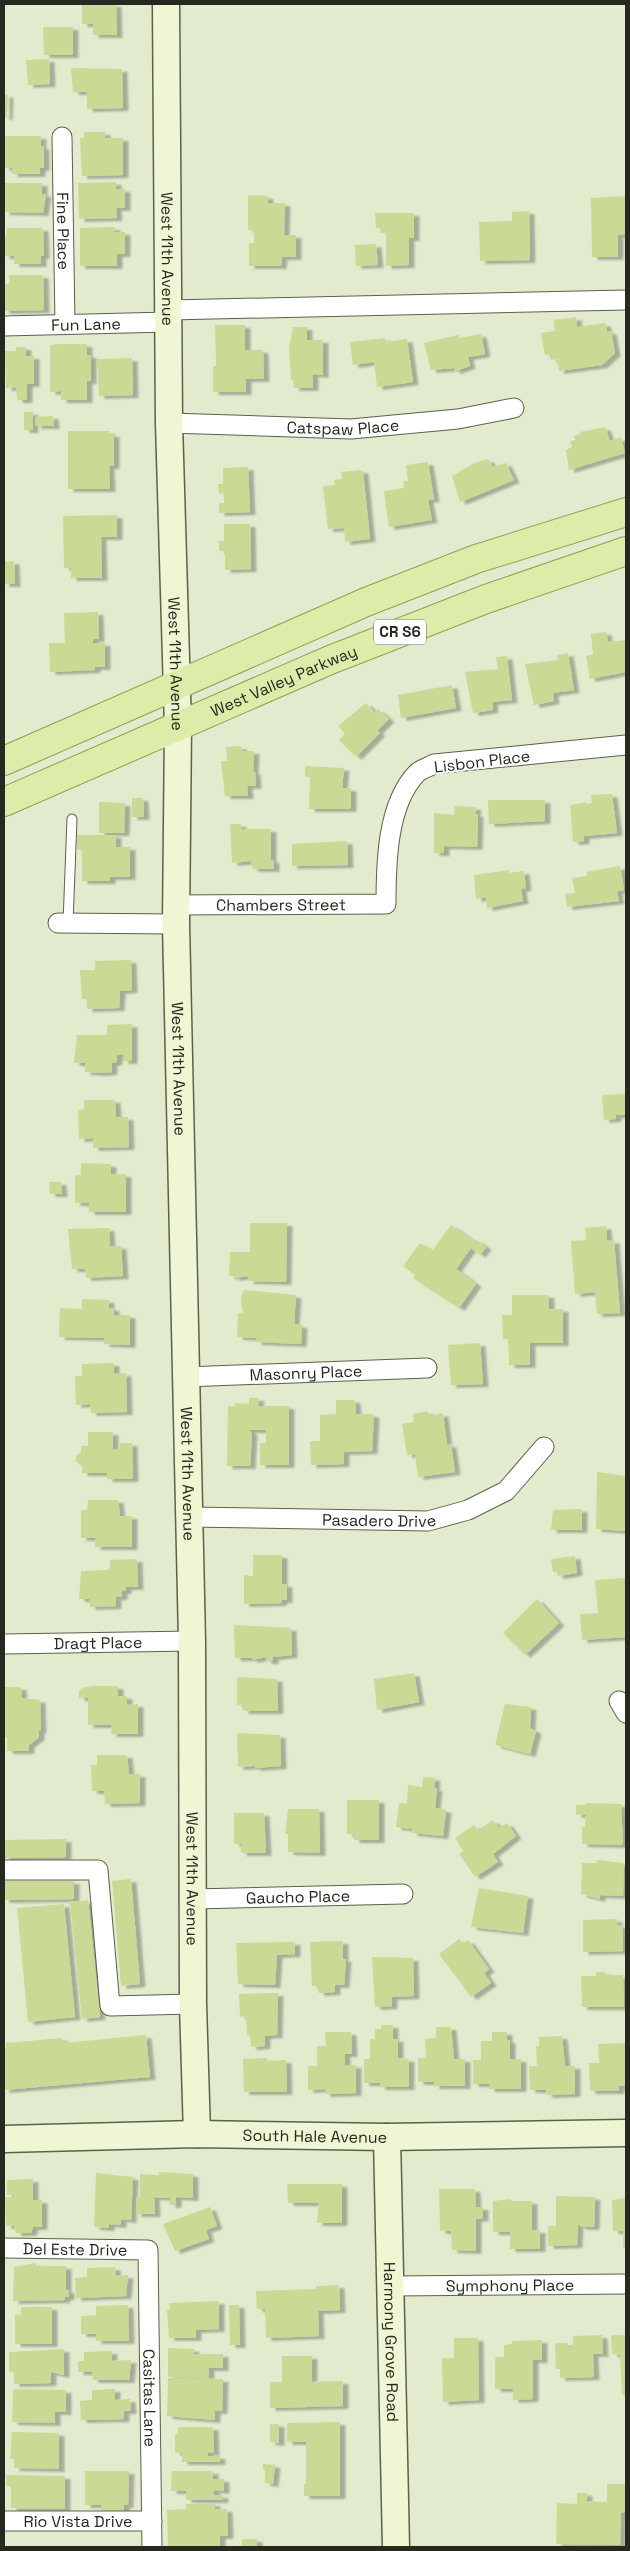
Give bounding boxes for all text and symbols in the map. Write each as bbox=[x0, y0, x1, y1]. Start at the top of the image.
street label: Fine Place bbox=[52, 192, 74, 270]
street label: West 11th Avenue bbox=[156, 192, 178, 326]
street label: Fun Lane bbox=[51, 313, 121, 336]
street label: Catspaw Place bbox=[286, 415, 400, 440]
street label: West 11th Avenue bbox=[163, 597, 188, 731]
road number: CR S6 bbox=[374, 620, 426, 644]
street label: West Valley Parkway bbox=[207, 640, 360, 722]
street label: Lisbon Place bbox=[433, 745, 531, 778]
street label: Chambers Street bbox=[216, 894, 346, 916]
street label: West 11th Avenue bbox=[167, 1002, 191, 1136]
street label: Masonry Place bbox=[249, 1360, 363, 1386]
street label: West 11th Avenue bbox=[176, 1406, 200, 1541]
street label: Pasadero Drive bbox=[322, 1509, 439, 1532]
street label: Dragt Place bbox=[53, 1632, 143, 1654]
street label: West 11th Avenue bbox=[181, 1812, 203, 1946]
street label: Gaucho Place bbox=[246, 1885, 350, 1909]
street label: South Hale Avenue bbox=[243, 2125, 387, 2148]
street label: Del Este Drive bbox=[23, 2238, 127, 2261]
street label: Harmony Grove Road bbox=[379, 2262, 403, 2422]
street label: Symphony Place bbox=[446, 2274, 574, 2297]
street label: Casitas Lane bbox=[138, 2349, 161, 2447]
street label: Rio Vista Drive bbox=[24, 2511, 132, 2532]

